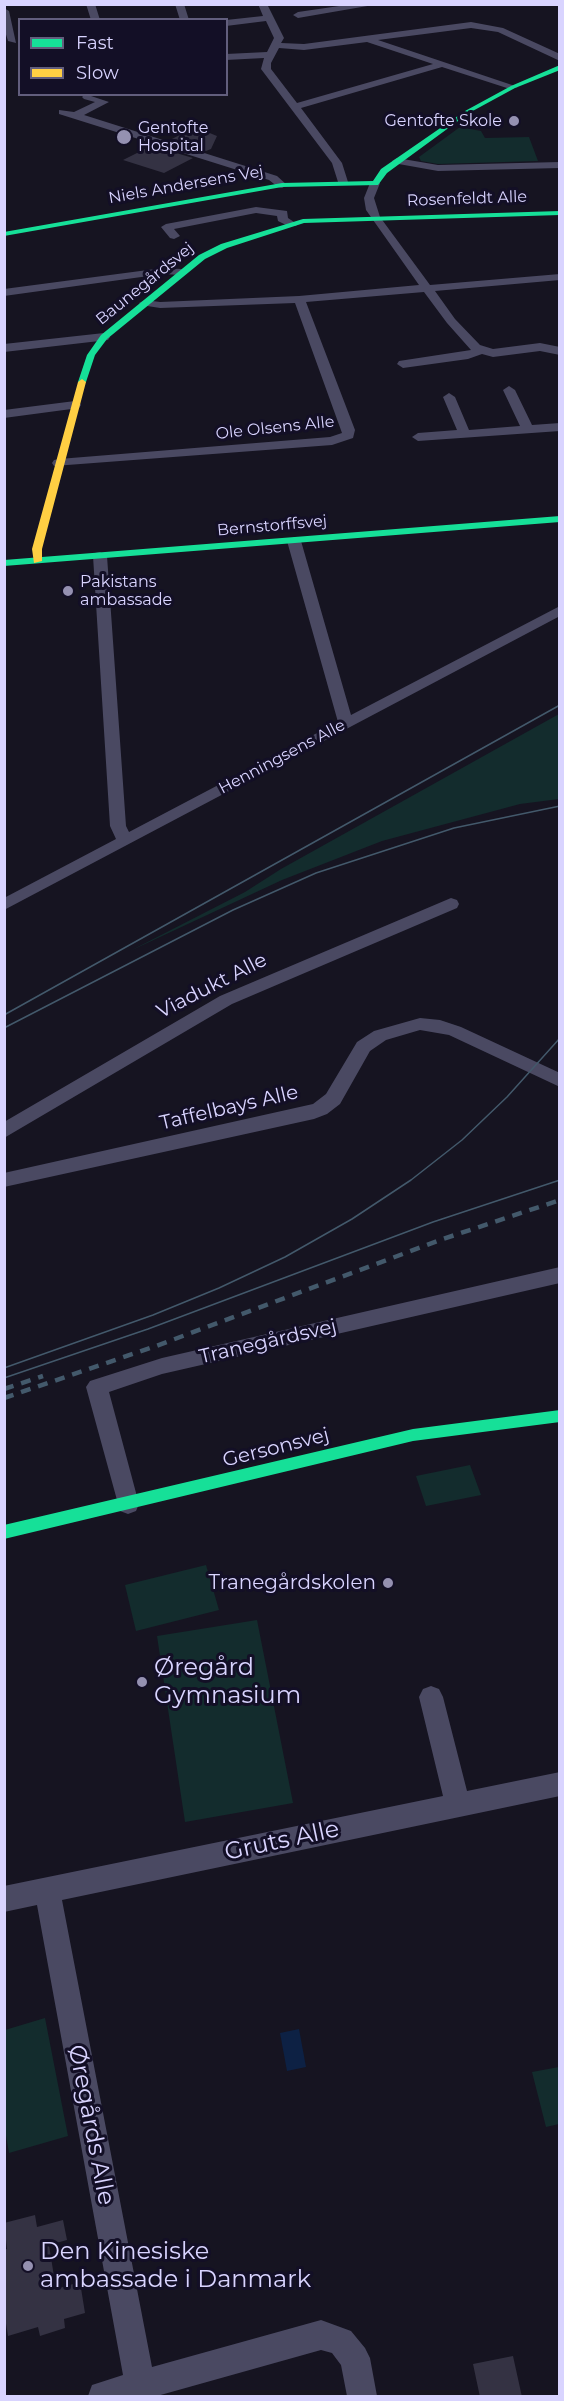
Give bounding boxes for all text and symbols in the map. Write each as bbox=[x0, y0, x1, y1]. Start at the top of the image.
legend bbox=[18, 18, 228, 96]
text: Fast bbox=[76, 32, 114, 54]
text: Slow bbox=[76, 62, 119, 84]
place label: Gentofte Skole bbox=[384, 111, 502, 131]
marker: Gentofte Skole bbox=[507, 114, 521, 128]
place label: Gentofte Hospital bbox=[138, 118, 208, 156]
marker: Gentofte Hospital bbox=[115, 128, 133, 146]
street label: Niels Andersens Vej bbox=[107, 162, 265, 208]
street label: Rosenfeldt Alle bbox=[407, 187, 527, 211]
street label: Baunegårdsvej bbox=[92, 239, 198, 329]
street label: Ole Olsens Alle bbox=[215, 412, 335, 444]
street label: Bernstorffsvej bbox=[216, 512, 328, 540]
place label: Pakistans ambassade bbox=[80, 572, 172, 610]
marker: Pakistans ambassade bbox=[61, 584, 75, 598]
street label: Henningsens Alle bbox=[216, 716, 348, 798]
street label: Viadukt Alle bbox=[153, 948, 271, 1024]
street label: Taffelbays Alle bbox=[157, 1080, 301, 1136]
street label: Tranegårdsvej bbox=[197, 1315, 339, 1369]
street label: Gersonsvej bbox=[220, 1423, 332, 1473]
place label: Tranegårdskolen bbox=[209, 1571, 376, 1595]
marker: Tranegårdskolen bbox=[381, 1576, 395, 1590]
place label: Øregård Gymnasium bbox=[154, 1654, 301, 1710]
marker: Øregård Gymnasium bbox=[135, 1675, 149, 1689]
street label: Gruts Alle bbox=[222, 1815, 342, 1867]
street label: Øregårds Alle bbox=[61, 2042, 121, 2208]
place label: Den Kinesiske ambassade i Danmark bbox=[40, 2238, 311, 2294]
marker: Den Kinesiske ambassade i Danmark bbox=[21, 2259, 35, 2273]

